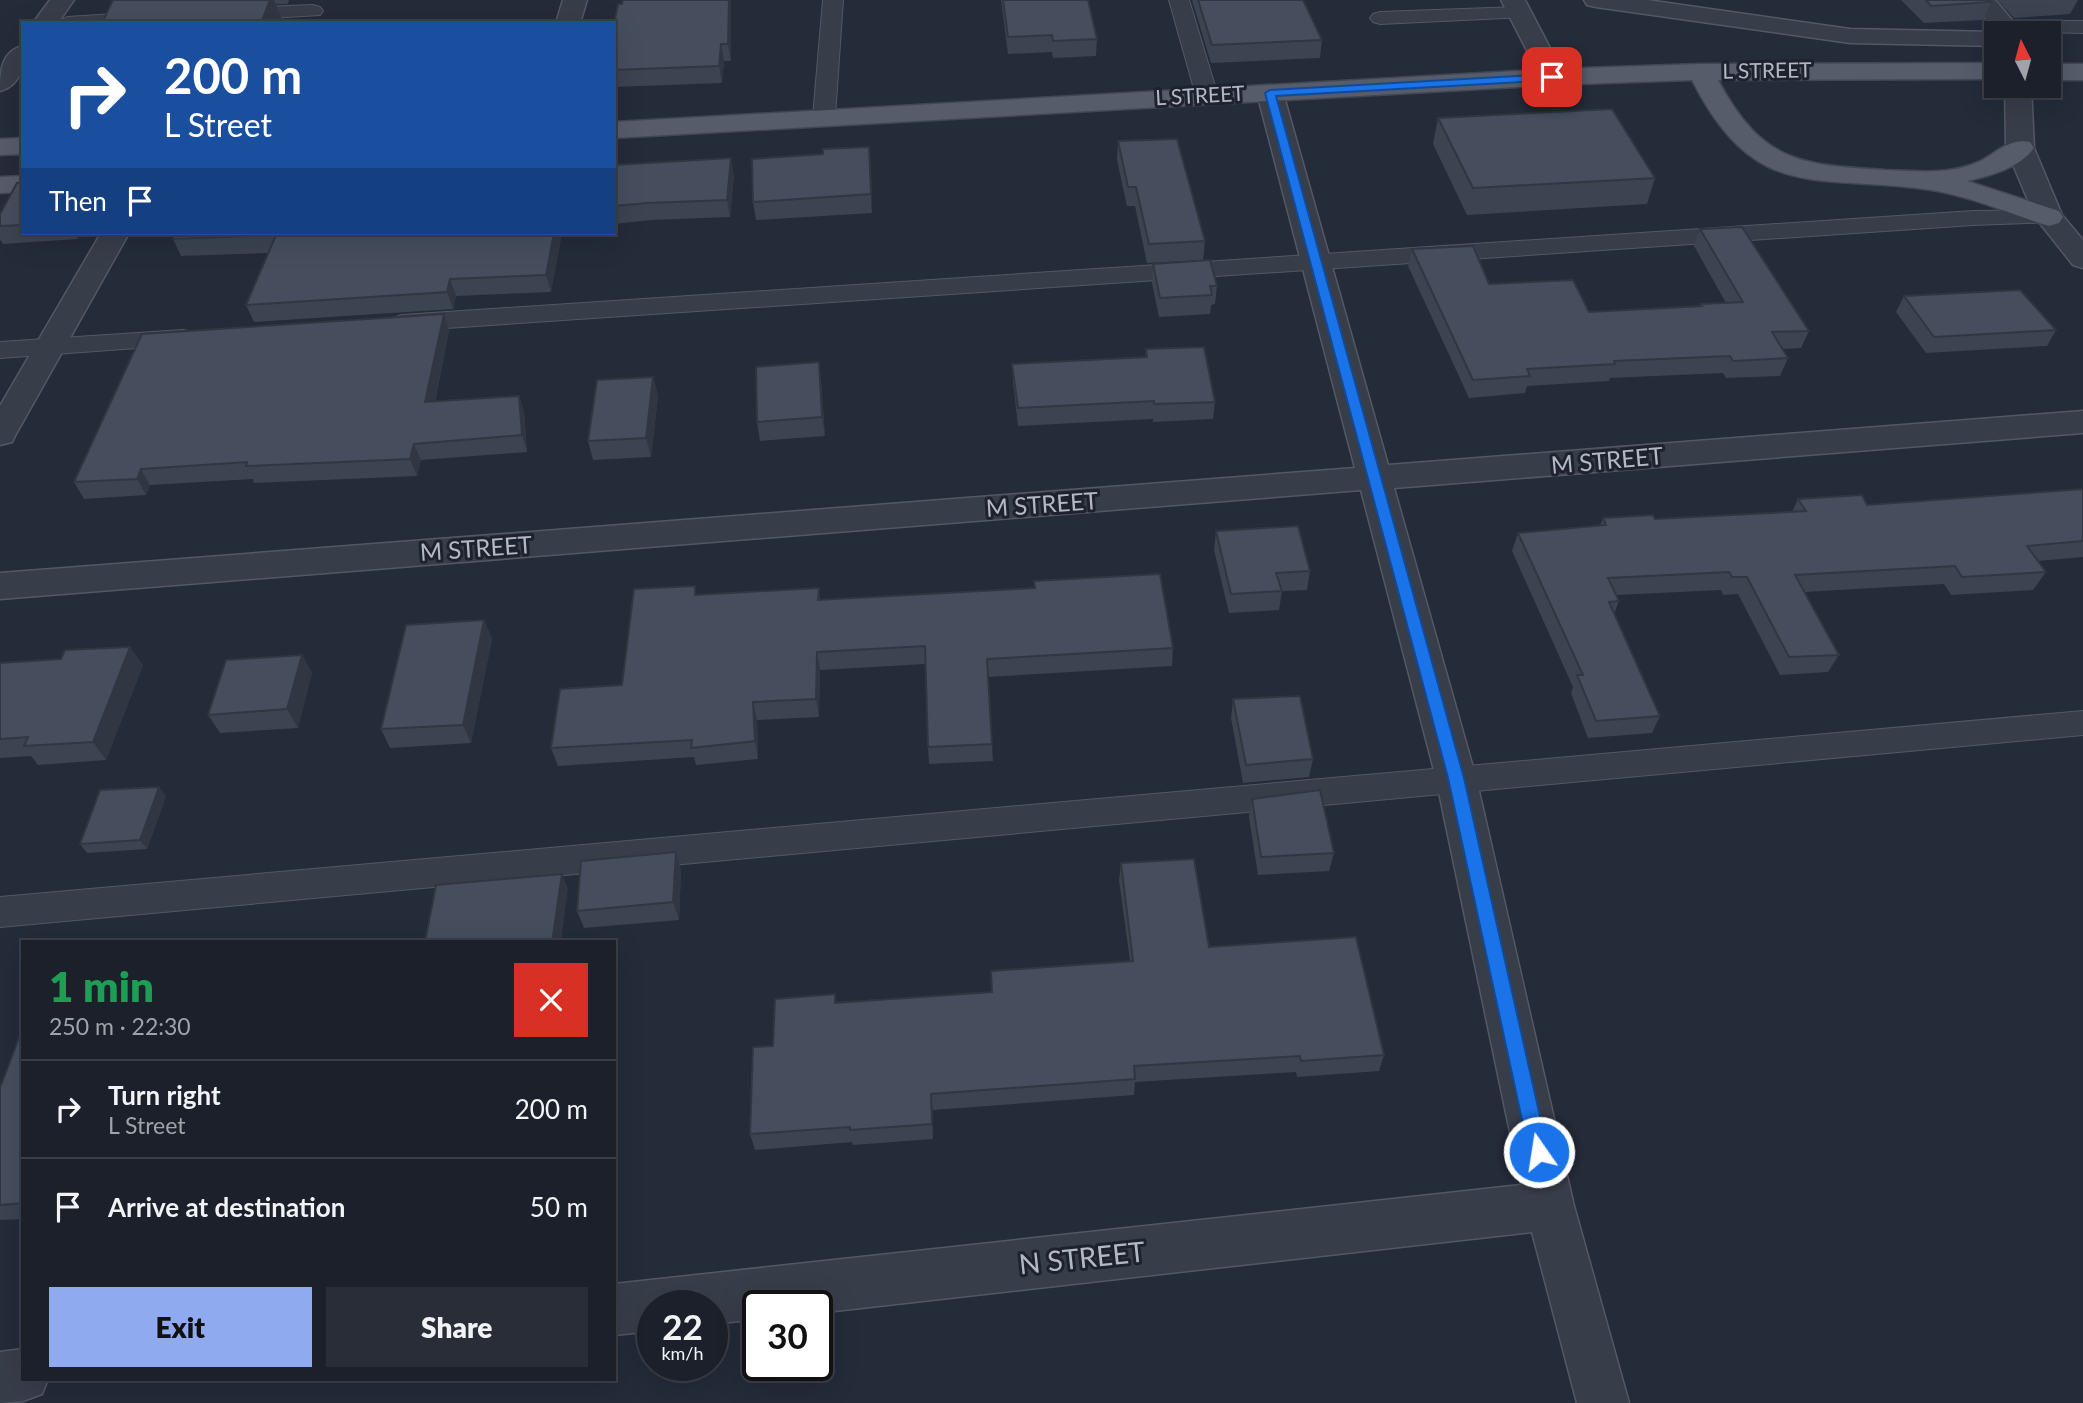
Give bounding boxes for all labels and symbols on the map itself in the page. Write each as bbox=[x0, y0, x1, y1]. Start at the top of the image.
north arrow bbox=[1984, 21, 2062, 98]
pin bbox=[1522, 47, 1582, 107]
street label: L STREET bbox=[1722, 56, 1812, 83]
street label: L STREET bbox=[1155, 80, 1246, 109]
street label: M STREET bbox=[1550, 440, 1664, 479]
street label: M STREET bbox=[985, 485, 1099, 522]
street label: M STREET bbox=[419, 529, 533, 566]
position arrow bbox=[1502, 1115, 1576, 1189]
street label: N STREET bbox=[1017, 1233, 1147, 1281]
speed limit sign: 30 bbox=[742, 1290, 833, 1381]

